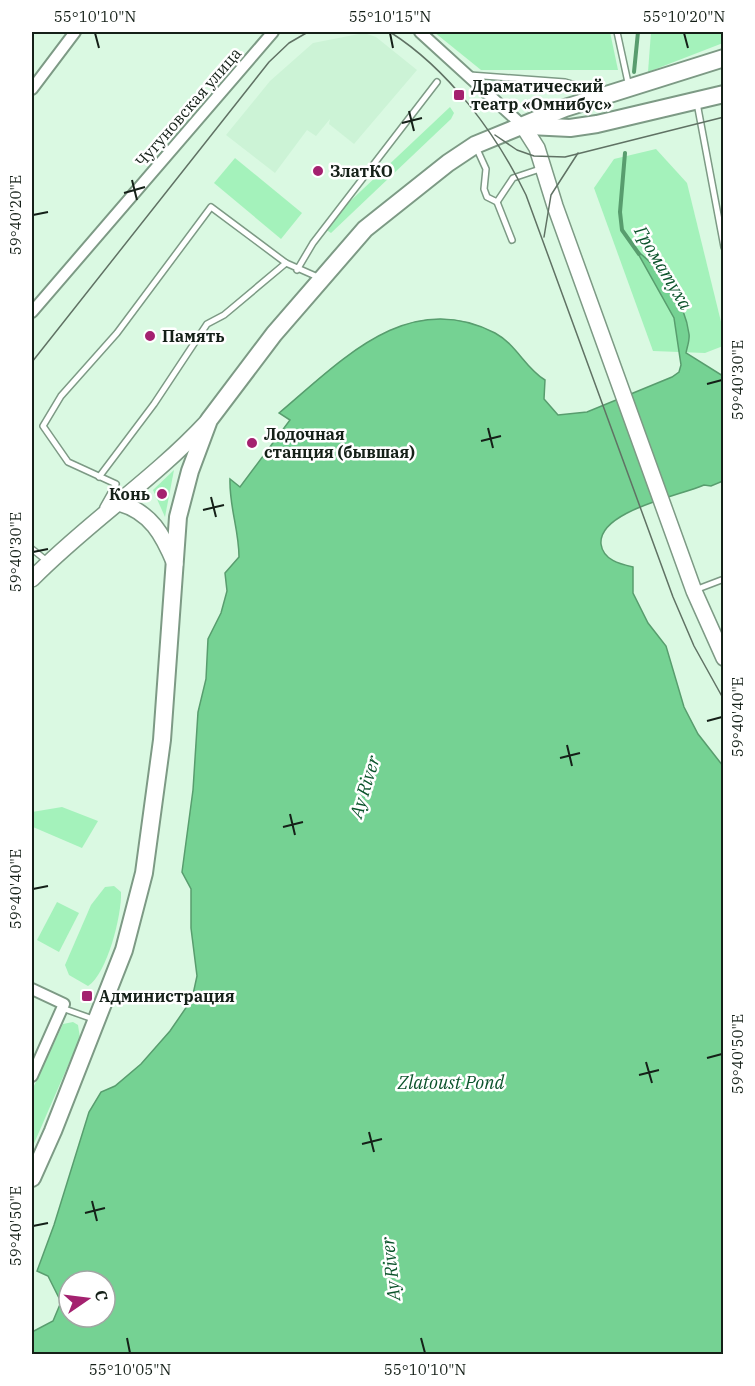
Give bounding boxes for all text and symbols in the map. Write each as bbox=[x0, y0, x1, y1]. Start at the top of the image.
text: 55°10'10"N bbox=[54, 7, 136, 26]
text: 55°10'15"N bbox=[349, 7, 431, 26]
text: 55°10'20"N bbox=[643, 7, 725, 26]
street label: Чугуновская улица bbox=[131, 43, 245, 171]
place label: Драматический театр «Омнибус» bbox=[471, 76, 612, 114]
marker: Драматический театр «Омнибус» bbox=[452, 88, 466, 102]
place label: ЗлатКО bbox=[330, 161, 393, 181]
marker: ЗлатКО bbox=[311, 164, 325, 178]
text: 59°40'20"E bbox=[6, 175, 25, 255]
water label: Громатуха bbox=[629, 221, 698, 314]
place label: Память bbox=[162, 326, 225, 346]
marker: Память bbox=[143, 329, 157, 343]
text: 59°40'30"E bbox=[728, 340, 747, 420]
place label: Лодочная станция (бывшая) bbox=[264, 424, 415, 462]
marker: Лодочная станция (бывшая) bbox=[245, 436, 259, 450]
place label: Конь bbox=[109, 484, 150, 504]
marker: Конь bbox=[155, 487, 169, 501]
text: 59°40'30"E bbox=[6, 512, 25, 592]
text: 59°40'40"E bbox=[728, 677, 747, 757]
water label: Ay River bbox=[344, 752, 385, 822]
text: 59°40'40"E bbox=[6, 849, 25, 929]
place label: Администрация bbox=[99, 986, 235, 1006]
marker: Администрация bbox=[80, 989, 94, 1003]
text: 59°40'50"E bbox=[728, 1014, 747, 1094]
water label: Zlatoust Pond bbox=[397, 1071, 504, 1094]
text: 59°40'50"E bbox=[6, 1186, 25, 1266]
water label: Ay River bbox=[376, 1235, 405, 1303]
north arrow bbox=[57, 1269, 117, 1329]
text: С bbox=[91, 1288, 113, 1303]
text: 55°10'05"N bbox=[89, 1360, 171, 1379]
text: 55°10'10"N bbox=[384, 1360, 466, 1379]

